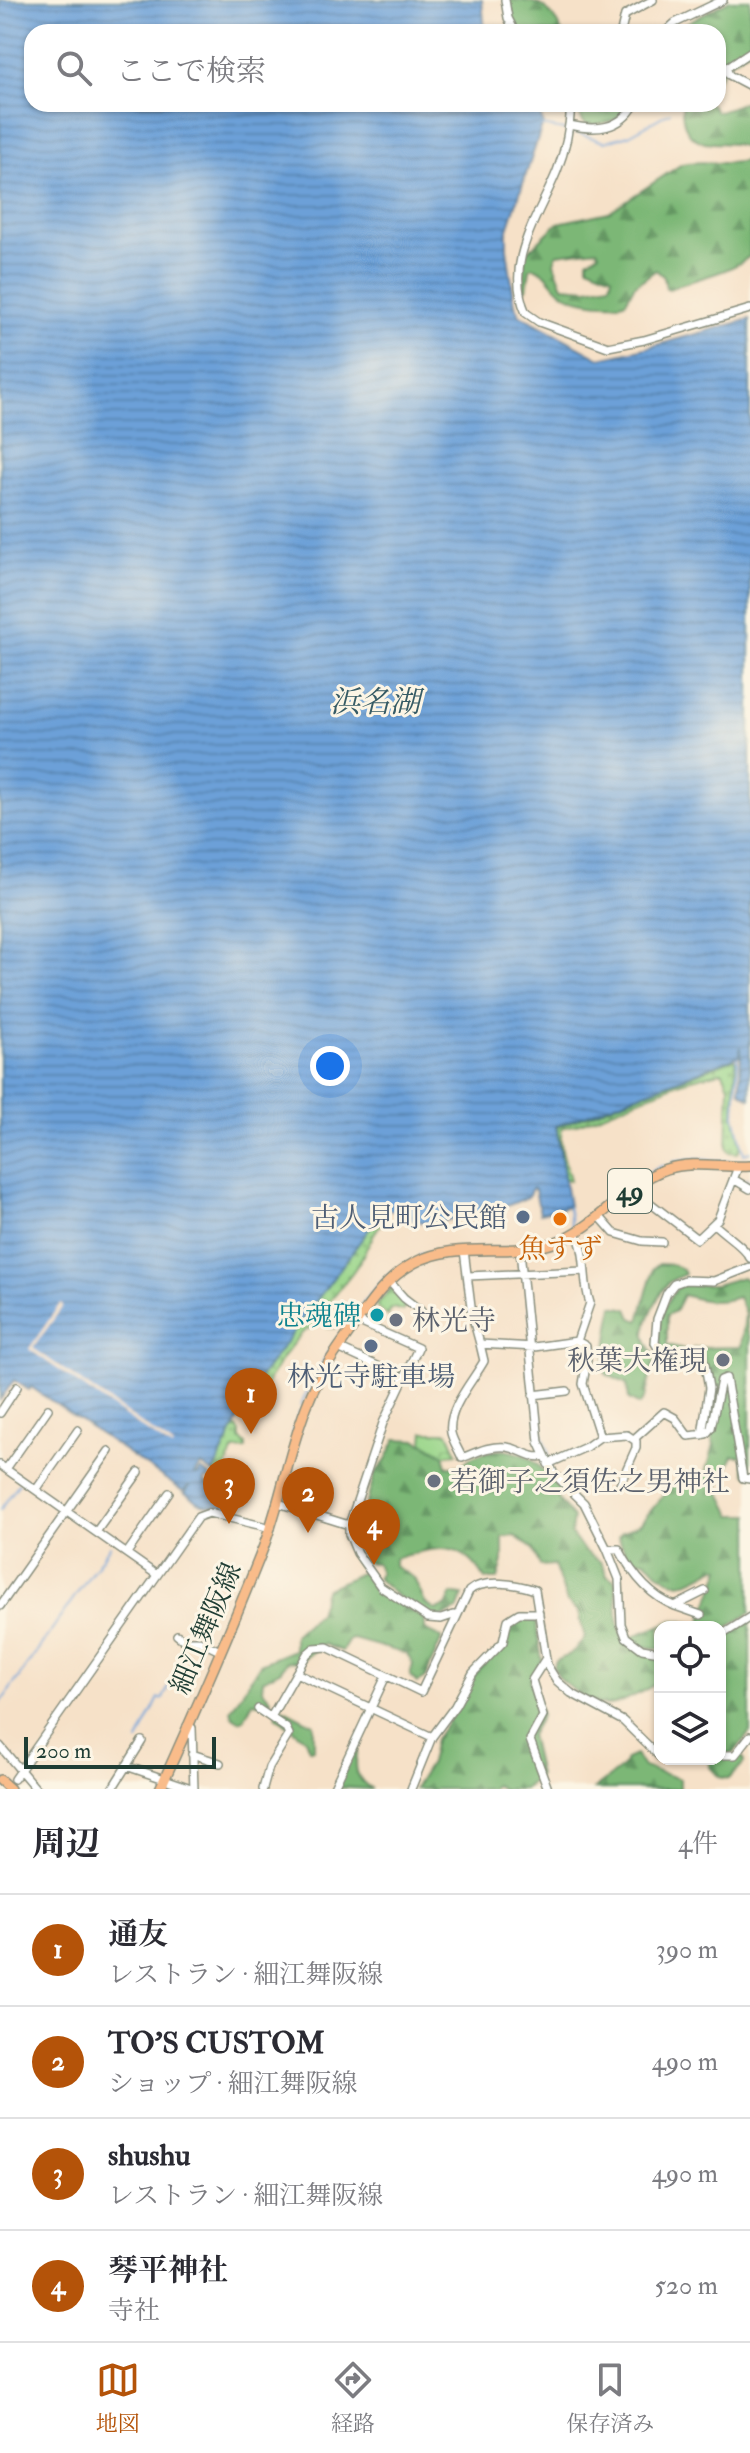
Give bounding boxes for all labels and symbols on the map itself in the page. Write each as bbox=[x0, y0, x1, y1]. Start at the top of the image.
water label: 浜名湖 bbox=[330, 684, 425, 721]
your location bbox=[310, 1046, 350, 1086]
road number: 49 bbox=[608, 1169, 652, 1213]
place label: 古人見町公民館 bbox=[311, 1201, 507, 1236]
marker: 古人見町公民館 bbox=[514, 1208, 532, 1226]
marker: 魚すず bbox=[551, 1210, 569, 1228]
place label: 魚すず bbox=[518, 1232, 602, 1267]
place label: 忠魂碑 bbox=[277, 1299, 361, 1334]
place label: 林光寺 bbox=[412, 1304, 496, 1339]
marker: 忠魂碑 bbox=[368, 1306, 386, 1324]
marker: 林光寺 bbox=[387, 1311, 405, 1329]
marker: 林光寺駐車場 bbox=[362, 1337, 380, 1355]
place label: 秋葉大権現 bbox=[567, 1344, 707, 1379]
marker: 秋葉大権現 bbox=[714, 1351, 732, 1369]
place label: 林光寺駐車場 bbox=[287, 1360, 455, 1395]
pin: 1 bbox=[225, 1368, 277, 1434]
pin: 3 bbox=[203, 1458, 255, 1524]
place label: 若御子之須佐之男神社 bbox=[450, 1465, 730, 1500]
pin: 2 bbox=[282, 1467, 334, 1533]
marker: 若御子之須佐之男神社 bbox=[425, 1472, 443, 1490]
pin: 4 bbox=[348, 1499, 400, 1565]
street label: 細江舞阪線 bbox=[163, 1557, 250, 1700]
scale bar bbox=[24, 1733, 216, 1769]

